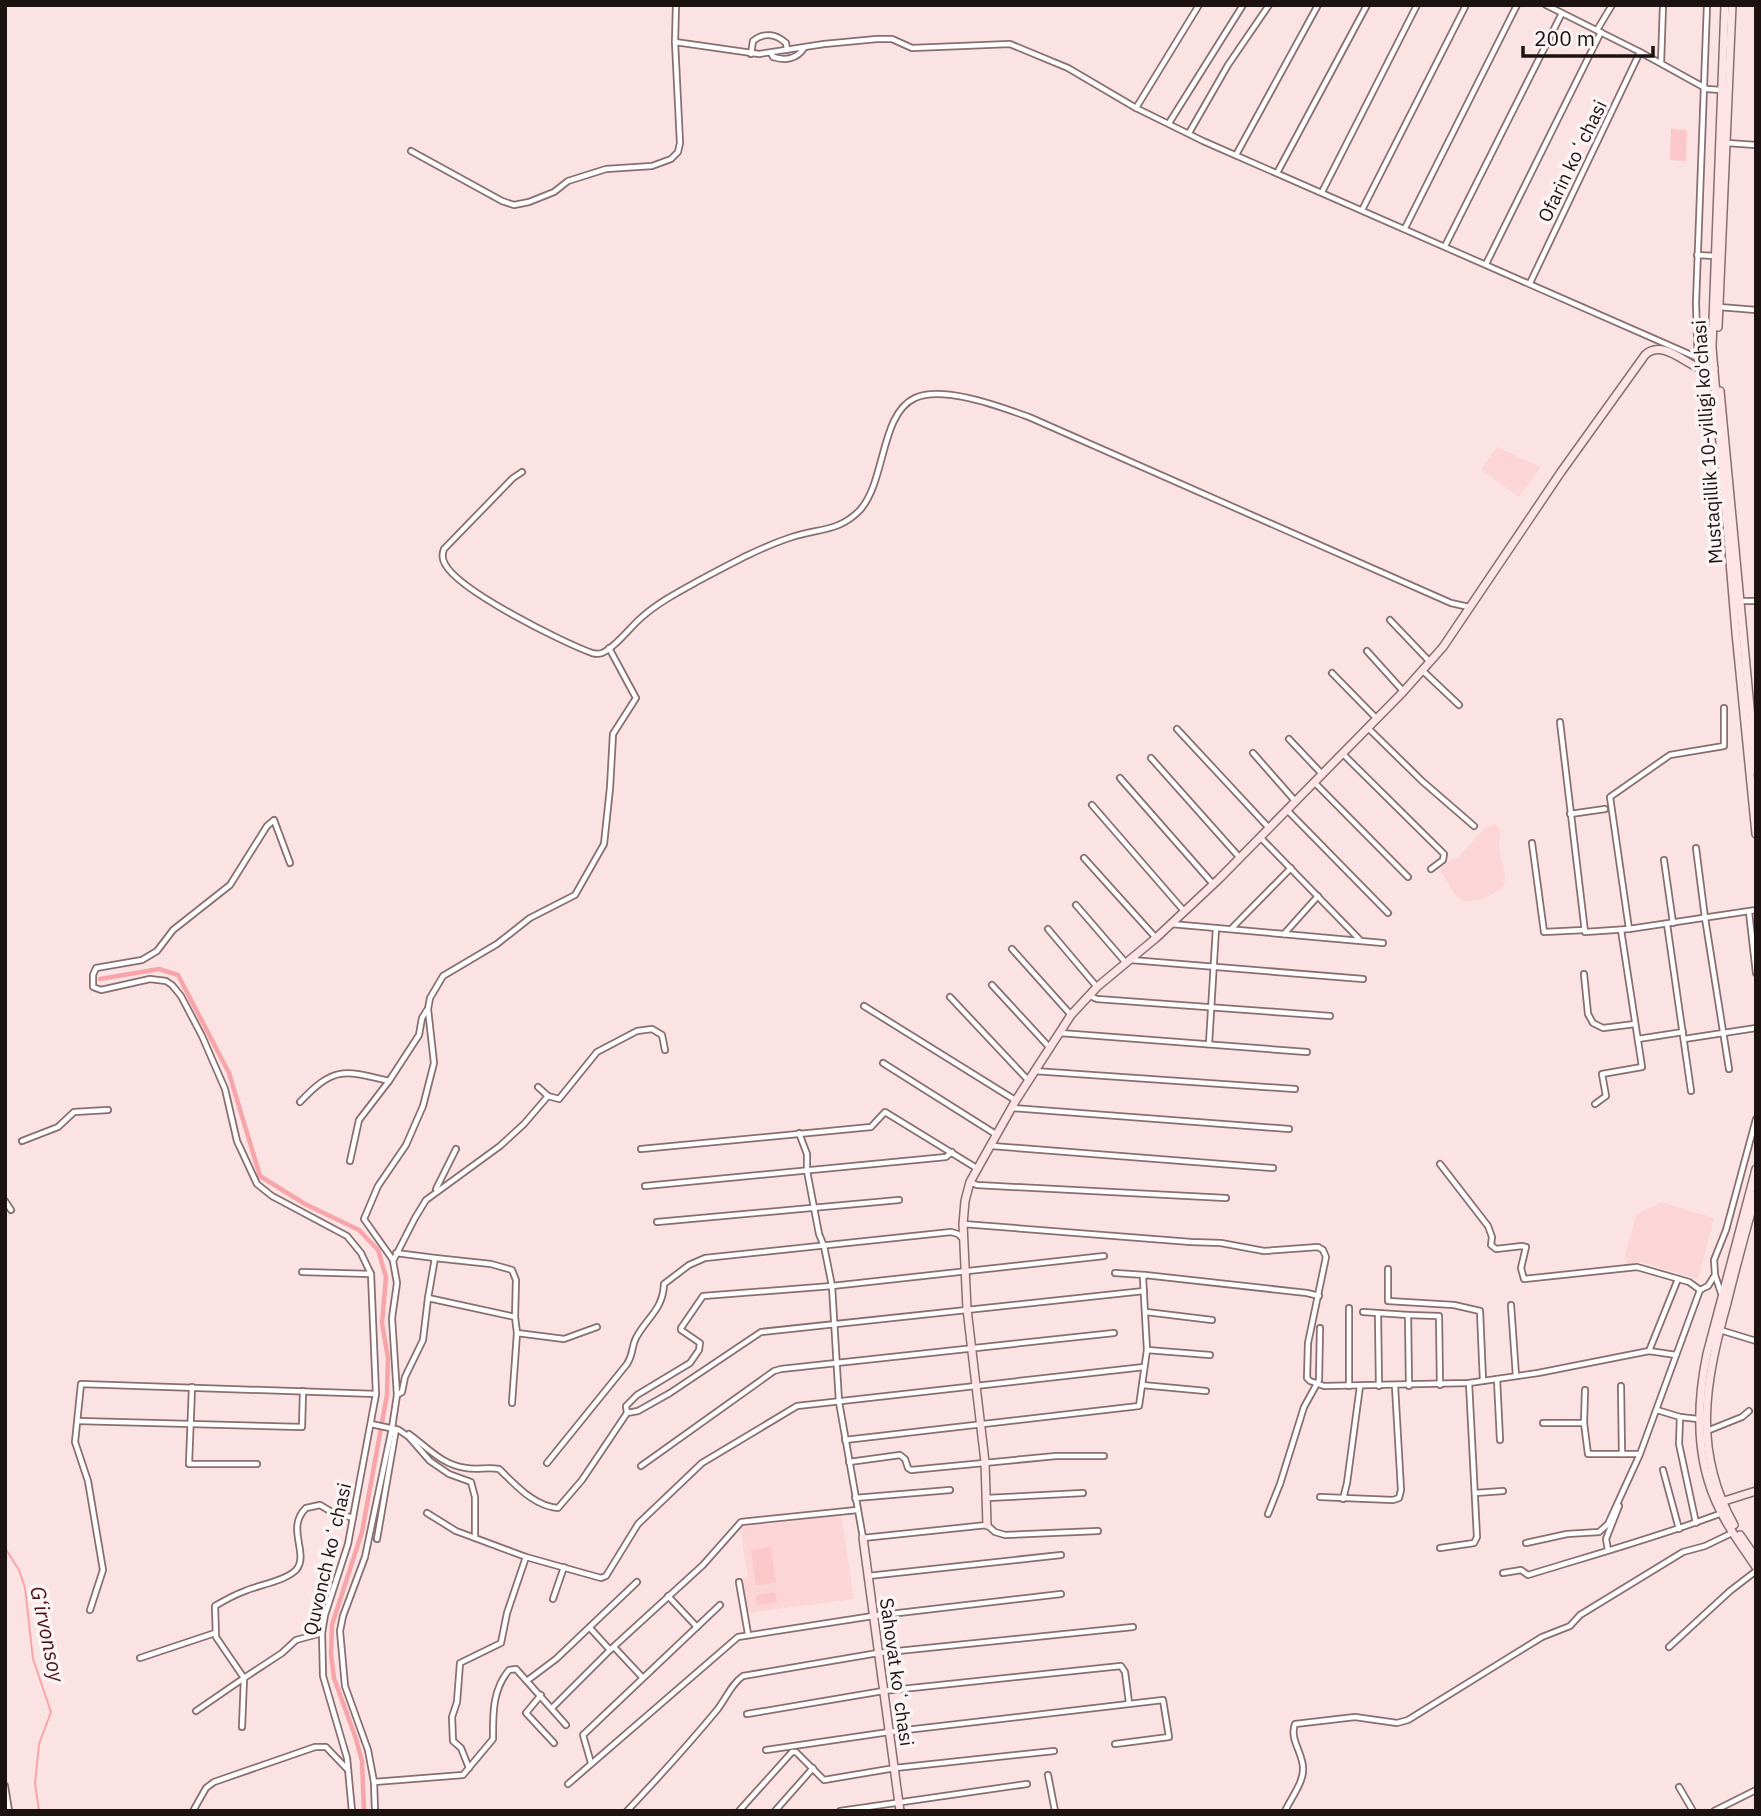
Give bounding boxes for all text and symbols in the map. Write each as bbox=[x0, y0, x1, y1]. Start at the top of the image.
scale bar bbox=[1523, 14, 1652, 58]
text: 200 m bbox=[1534, 24, 1595, 52]
street label: Ofarin koʻchasi bbox=[1532, 96, 1612, 226]
street label: Mustaqillik 10-yilligi ko'chasi bbox=[1686, 319, 1728, 565]
street label: Quvonch koʻchasi bbox=[298, 1480, 356, 1638]
water label: G‘irvonsoy bbox=[24, 1583, 72, 1685]
street label: Sahovat koʻchasi bbox=[875, 1596, 919, 1748]

